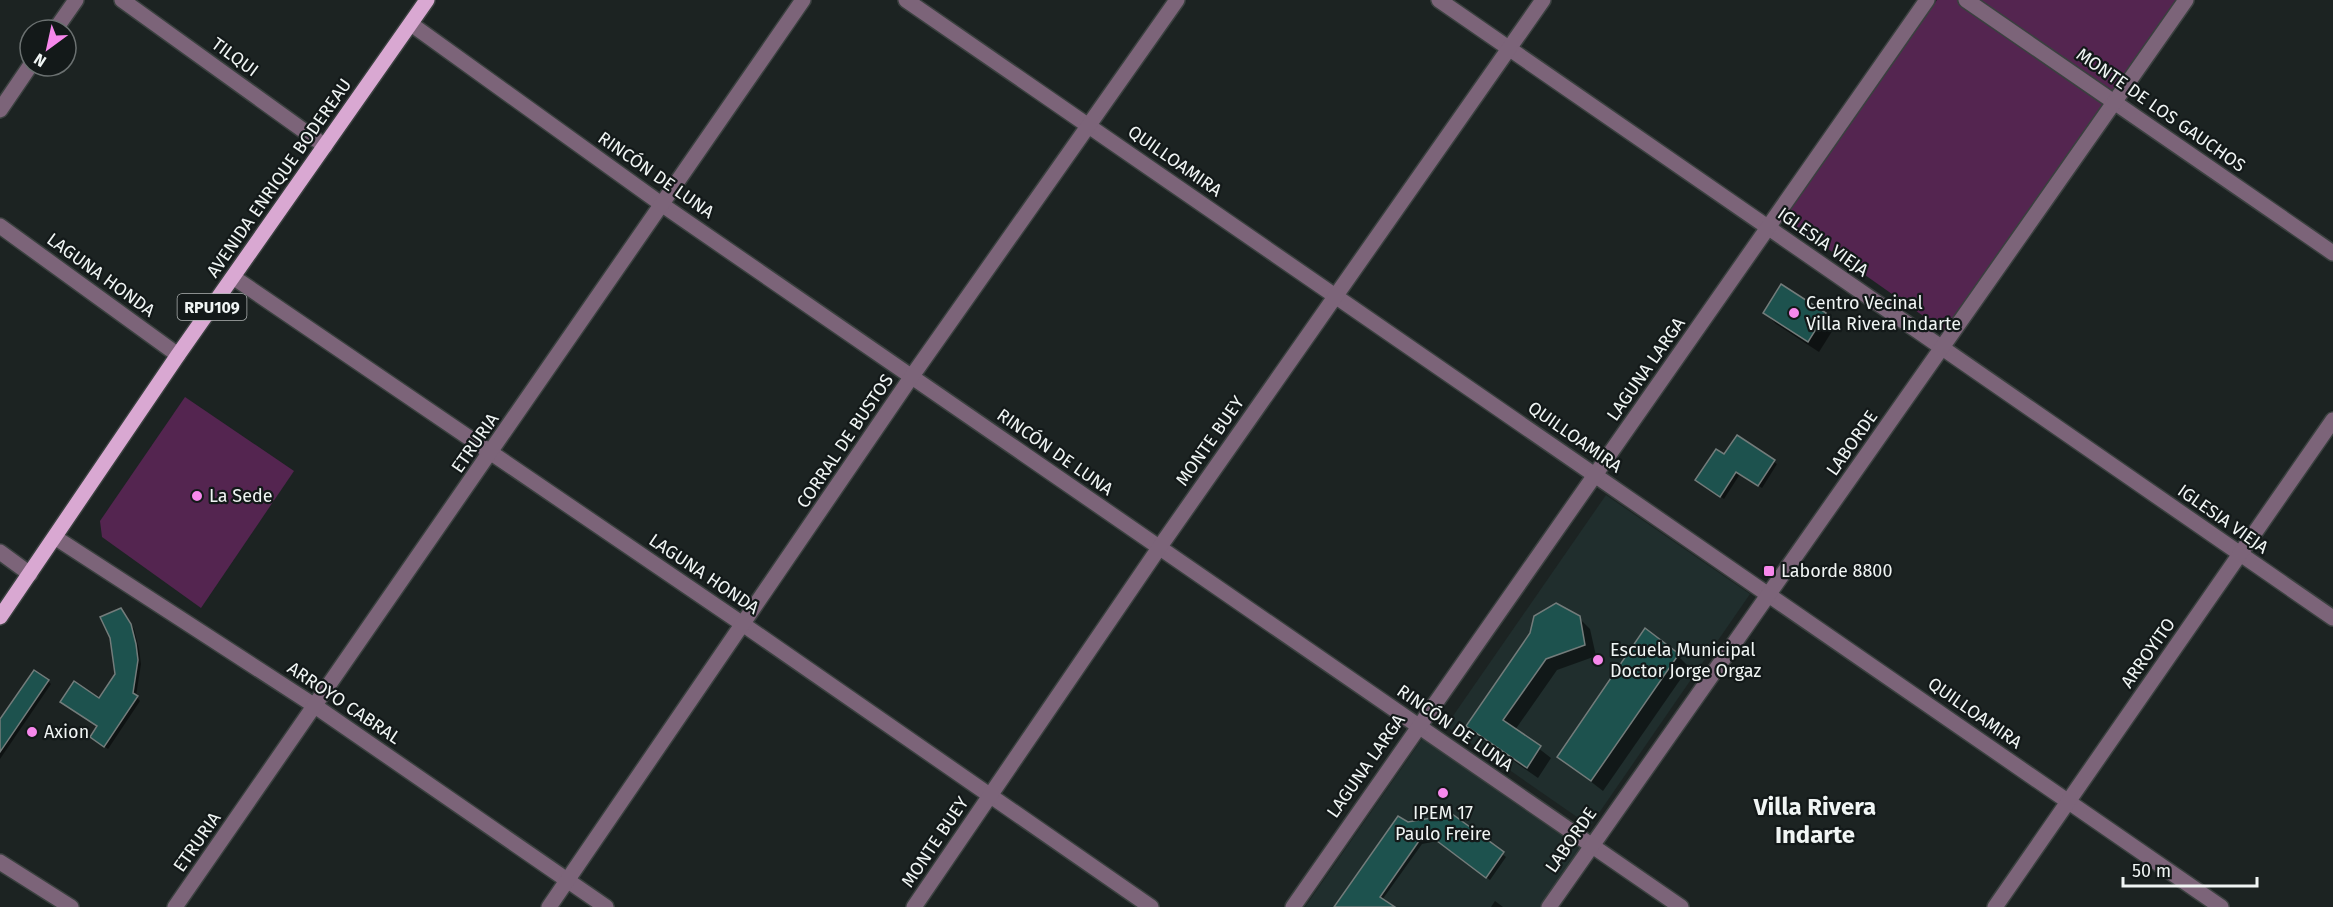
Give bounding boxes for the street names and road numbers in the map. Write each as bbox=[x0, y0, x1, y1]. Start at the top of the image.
street label: TILQUI bbox=[207, 33, 263, 81]
street label: MONTE DE LOS GAUCHOS bbox=[2072, 43, 2250, 177]
street label: AVENIDA ENRIQUE BODEREAU bbox=[202, 74, 356, 282]
street label: QUILLOAMIRA bbox=[1124, 120, 1227, 202]
street label: RINCÓN DE LUNA bbox=[594, 127, 719, 224]
street label: IGLESIA VIEJA bbox=[1773, 203, 1873, 282]
street label: LAGUNA HONDA bbox=[43, 228, 160, 322]
road number: RPU109 bbox=[178, 294, 246, 320]
street label: LAGUNA LARGA bbox=[1602, 312, 1690, 425]
street label: CORRAL DE BUSTOS bbox=[792, 370, 898, 512]
street label: MONTE BUEY bbox=[1171, 392, 1249, 490]
street label: QUILLOAMIRA bbox=[1524, 396, 1627, 478]
street label: RINCÓN DE LUNA bbox=[993, 404, 1118, 501]
street label: LABORDE bbox=[1822, 406, 1882, 480]
street label: ETRURIA bbox=[446, 408, 504, 477]
street label: IGLESIA VIEJA bbox=[2173, 480, 2273, 559]
street label: LAGUNA HONDA bbox=[645, 529, 764, 619]
street label: ARROYITO bbox=[2116, 614, 2180, 692]
street label: ARROYO CABRAL bbox=[283, 657, 405, 749]
street label: QUILLOAMIRA bbox=[1924, 672, 2027, 754]
street label: RINCÓN DE LUNA bbox=[1393, 680, 1518, 777]
street label: LAGUNA LARGA bbox=[1322, 709, 1410, 822]
street label: MONTE BUEY bbox=[897, 792, 973, 892]
street label: LABORDE bbox=[1541, 803, 1601, 877]
street label: ETRURIA bbox=[168, 807, 226, 876]

